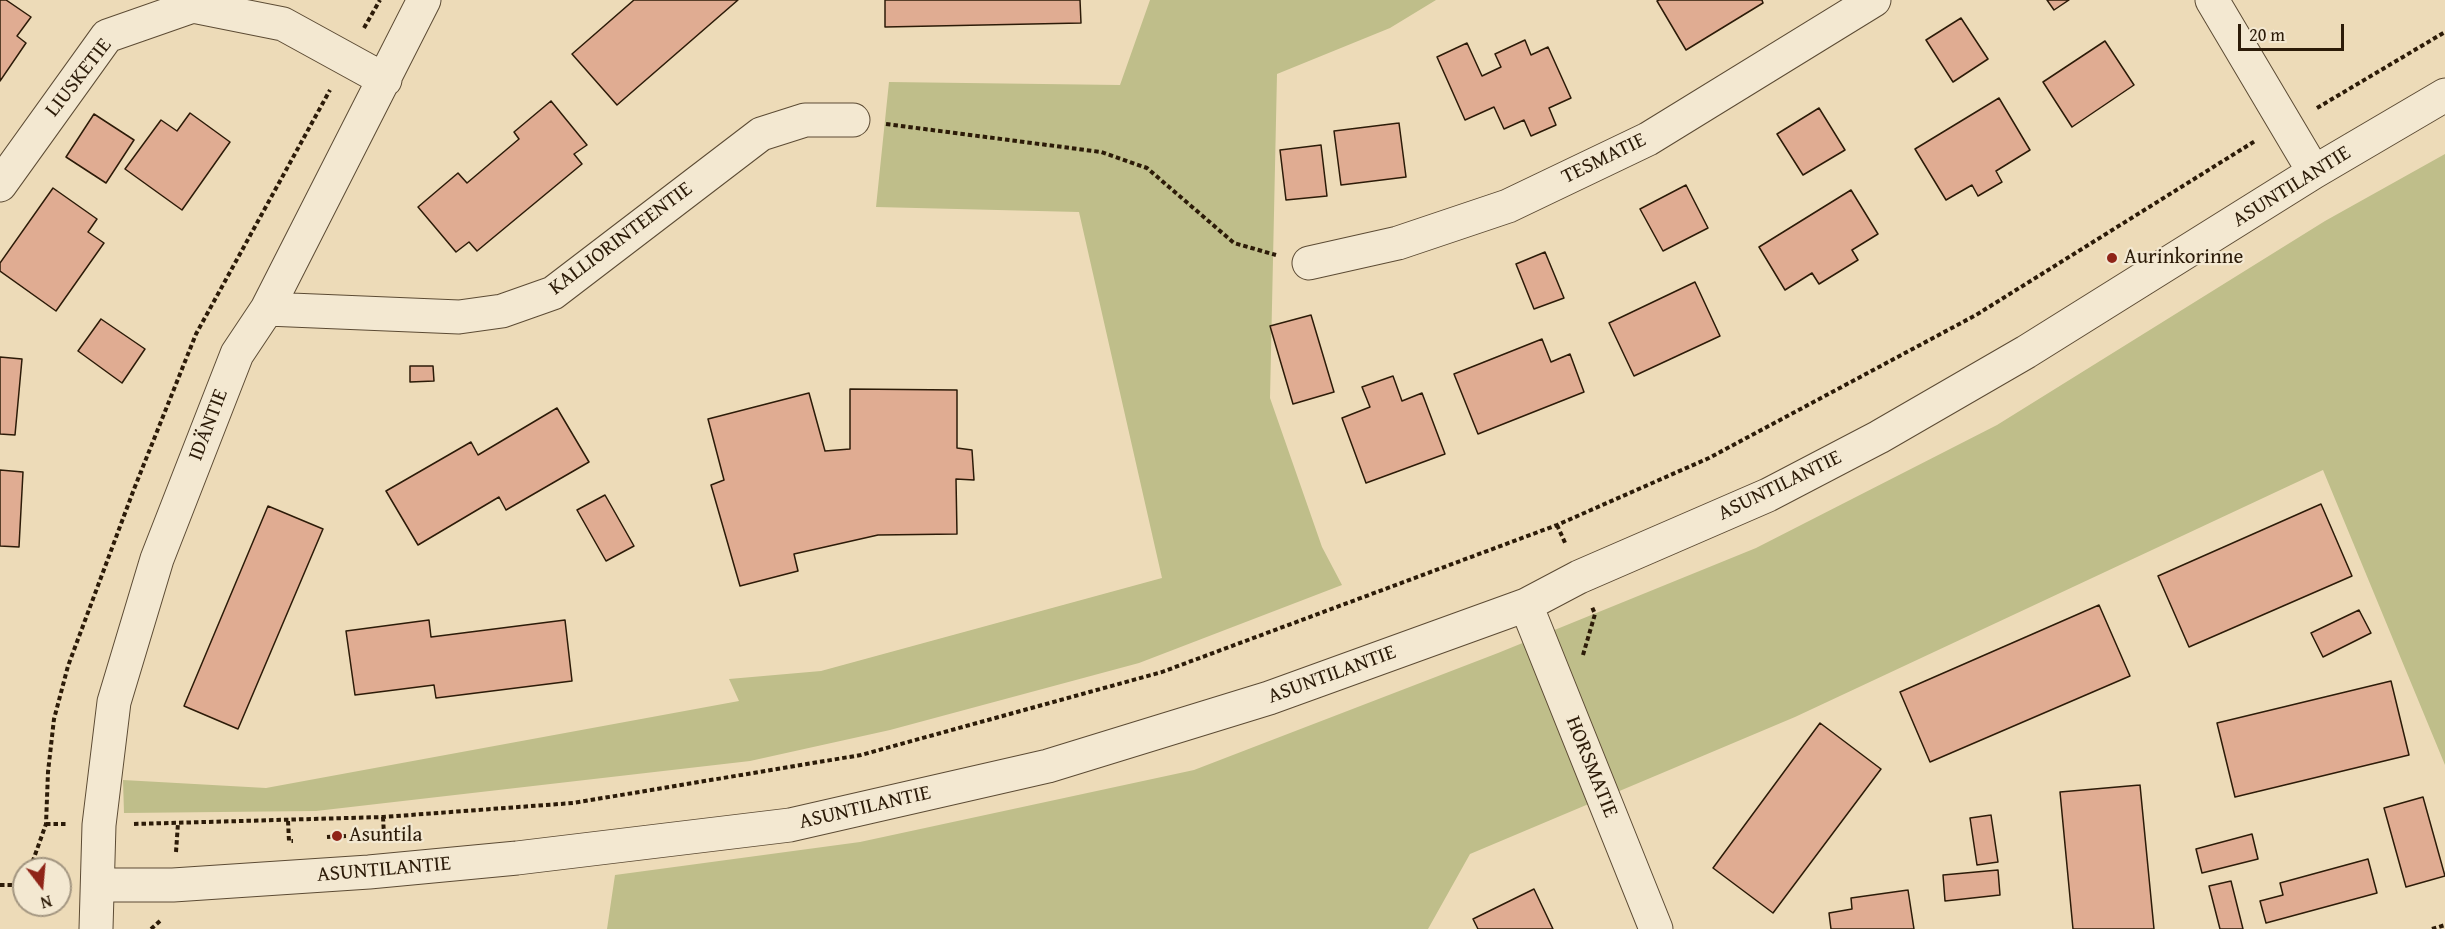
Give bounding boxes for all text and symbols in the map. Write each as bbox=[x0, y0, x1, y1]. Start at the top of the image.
scale bar bbox=[2241, 12, 2348, 50]
text: 20 m bbox=[2249, 21, 2285, 48]
street label: LIUSKETIE bbox=[41, 34, 117, 122]
street label: TESMATIE bbox=[1558, 128, 1650, 190]
street label: ASUNTILANTIE bbox=[2228, 141, 2356, 233]
street label: KALLIORINTEENTIE bbox=[544, 177, 698, 301]
place label: Aurinkorinne bbox=[2124, 245, 2243, 271]
marker: Aurinkorinne bbox=[2105, 251, 2119, 265]
street label: IDÄNTIE bbox=[184, 386, 234, 464]
street label: ASUNTILANTIE bbox=[1714, 445, 1846, 527]
street label: ASUNTILANTIE bbox=[1265, 640, 1399, 710]
street label: HORSMATIE bbox=[1559, 713, 1623, 821]
street label: ASUNTILANTIE bbox=[797, 781, 933, 835]
place label: Asuntila bbox=[349, 823, 422, 849]
marker: Asuntila bbox=[330, 829, 344, 843]
street label: ASUNTILANTIE bbox=[316, 852, 452, 888]
north arrow bbox=[12, 857, 72, 917]
text: N bbox=[38, 889, 55, 915]

